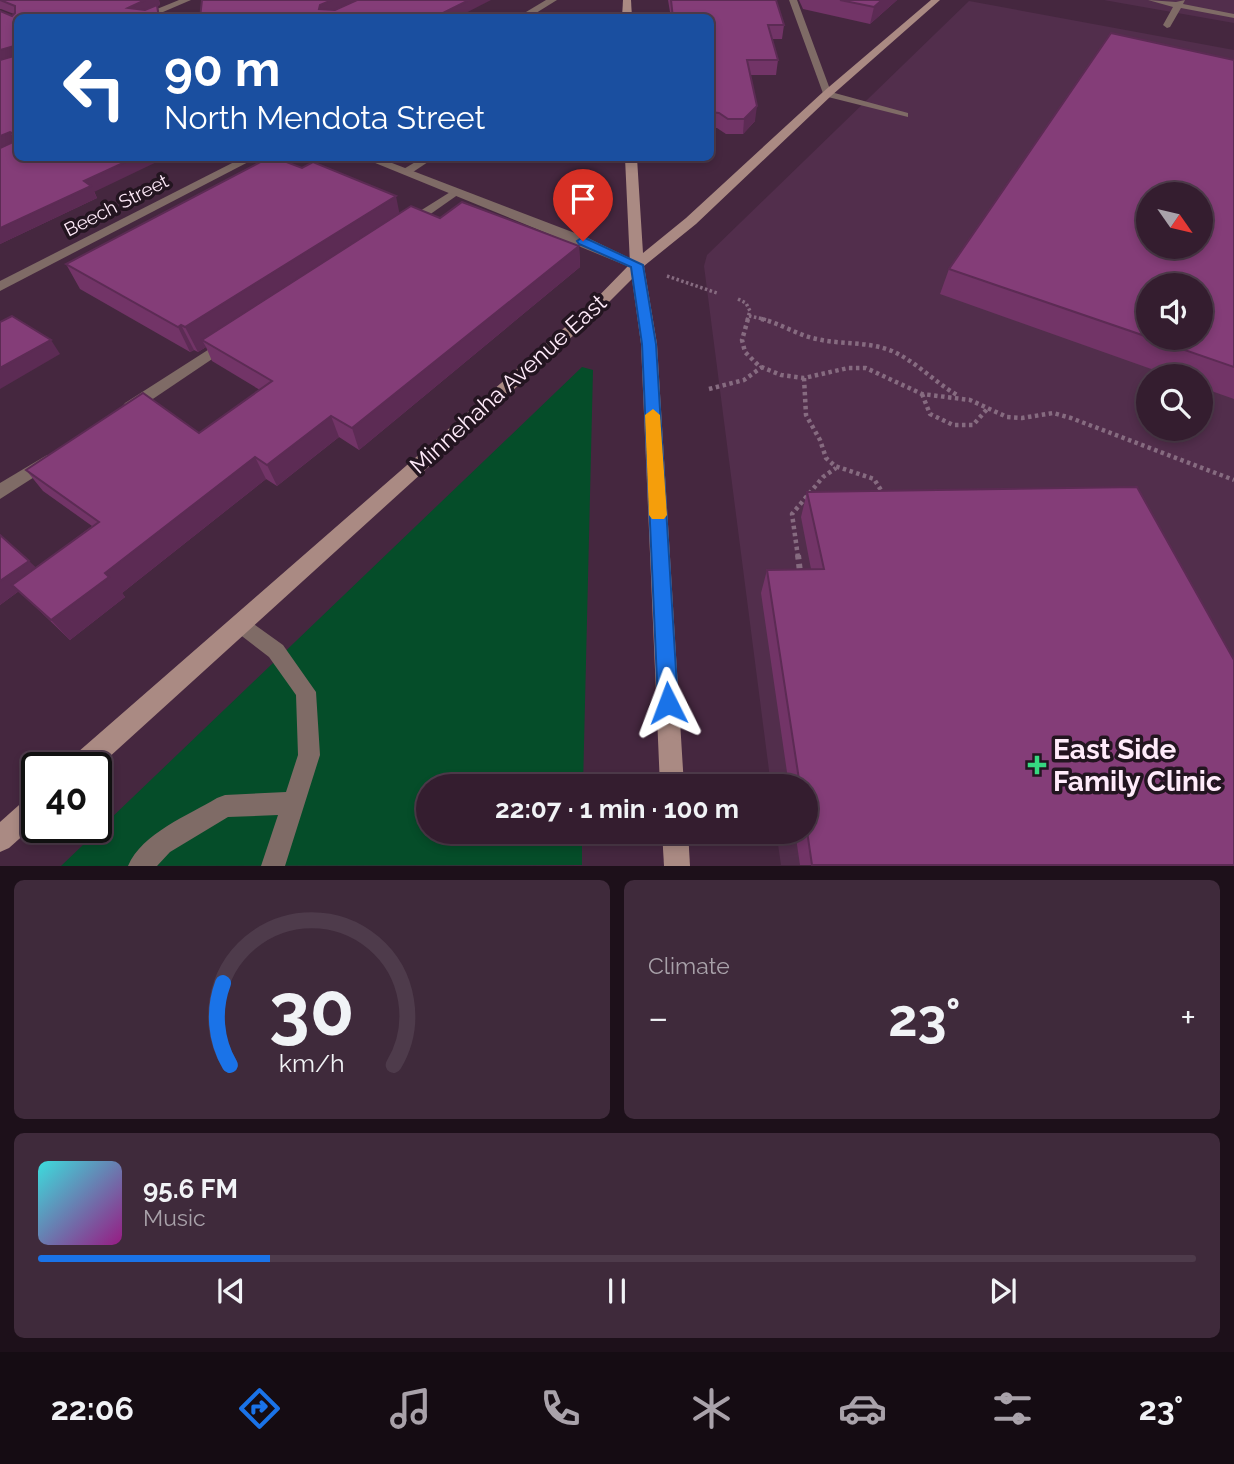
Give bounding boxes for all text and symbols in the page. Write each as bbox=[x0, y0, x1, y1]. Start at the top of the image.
text: 90 m bbox=[164, 40, 280, 97]
icon: left bbox=[49, 42, 140, 133]
text: North Mendota Street bbox=[164, 99, 485, 136]
street label: Beech Street bbox=[60, 169, 172, 241]
pin bbox=[553, 169, 613, 241]
icon: arrive bbox=[564, 180, 602, 218]
north arrow bbox=[1136, 182, 1213, 259]
map controls bbox=[1136, 182, 1213, 441]
button: sound bbox=[1136, 273, 1213, 350]
street label: Minnehaha Avenue East bbox=[404, 288, 611, 479]
button: search bbox=[1136, 364, 1213, 441]
position arrow bbox=[631, 666, 705, 740]
place label: East Side Family Clinic bbox=[1053, 733, 1222, 798]
speed limit sign: 40 bbox=[21, 752, 112, 843]
marker: East Side Family Clinic bbox=[1027, 755, 1047, 775]
text: 22:07 · 1 min · 100 m bbox=[495, 794, 739, 824]
text: Climate bbox=[648, 952, 730, 979]
text: 30 bbox=[269, 968, 355, 1053]
text: 23° bbox=[888, 987, 961, 1048]
text: − bbox=[648, 995, 668, 1040]
text: + bbox=[1180, 995, 1196, 1040]
text: km/h bbox=[279, 1048, 345, 1078]
text: 95.6 FM bbox=[143, 1174, 238, 1204]
text: Music bbox=[143, 1204, 206, 1231]
icon: previous bbox=[212, 1272, 250, 1310]
icon: pause bbox=[598, 1272, 636, 1310]
icon: next bbox=[984, 1272, 1022, 1310]
icon: directions bbox=[235, 1384, 284, 1433]
icon: music bbox=[386, 1384, 435, 1433]
icon: phone bbox=[536, 1384, 585, 1433]
icon: climate bbox=[687, 1384, 736, 1433]
icon: car bbox=[838, 1384, 887, 1433]
icon: filters bbox=[988, 1384, 1037, 1433]
text: 22:06 bbox=[51, 1390, 134, 1427]
text: 23° bbox=[1139, 1390, 1183, 1427]

